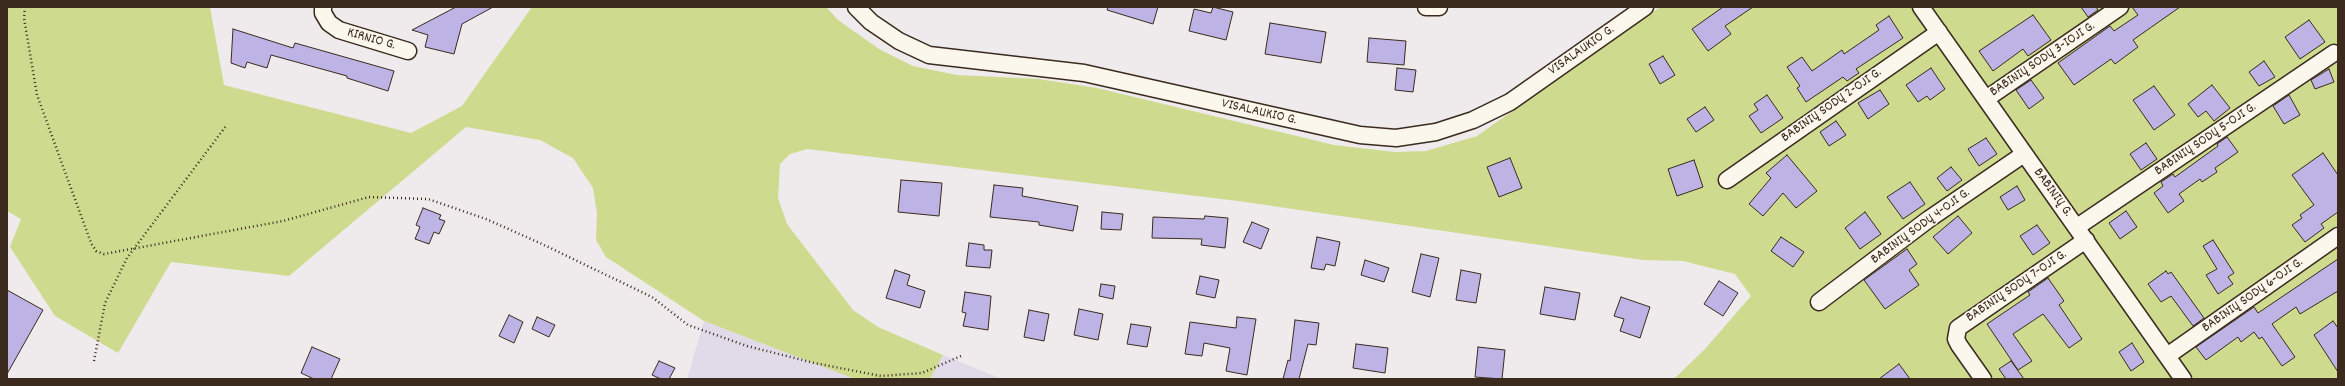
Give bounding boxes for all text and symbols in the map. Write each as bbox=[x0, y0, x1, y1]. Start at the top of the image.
street label: BABINIŲ SODŲ 3-IOJI G. bbox=[1987, 19, 2099, 101]
street label: VISALAUKIO G. bbox=[1546, 22, 1618, 80]
street label: KIRNIO G. bbox=[345, 25, 397, 55]
street label: BABINIŲ SODŲ 2-OJI G. bbox=[1779, 65, 1885, 147]
street label: VISALAUKIO G. bbox=[1220, 96, 1298, 130]
street label: BABINIŲ SODŲ 5-OJI G. bbox=[2152, 100, 2260, 180]
street label: BABINIŲ G. bbox=[2029, 165, 2075, 221]
street label: BABINIŲ SODŲ 4-OJI G. bbox=[1868, 185, 1974, 269]
street label: BABINIŲ SODŲ 7-OJI G. bbox=[1963, 247, 2071, 327]
street label: BABINIŲ SODŲ 6-OJI G. bbox=[2199, 255, 2307, 337]

